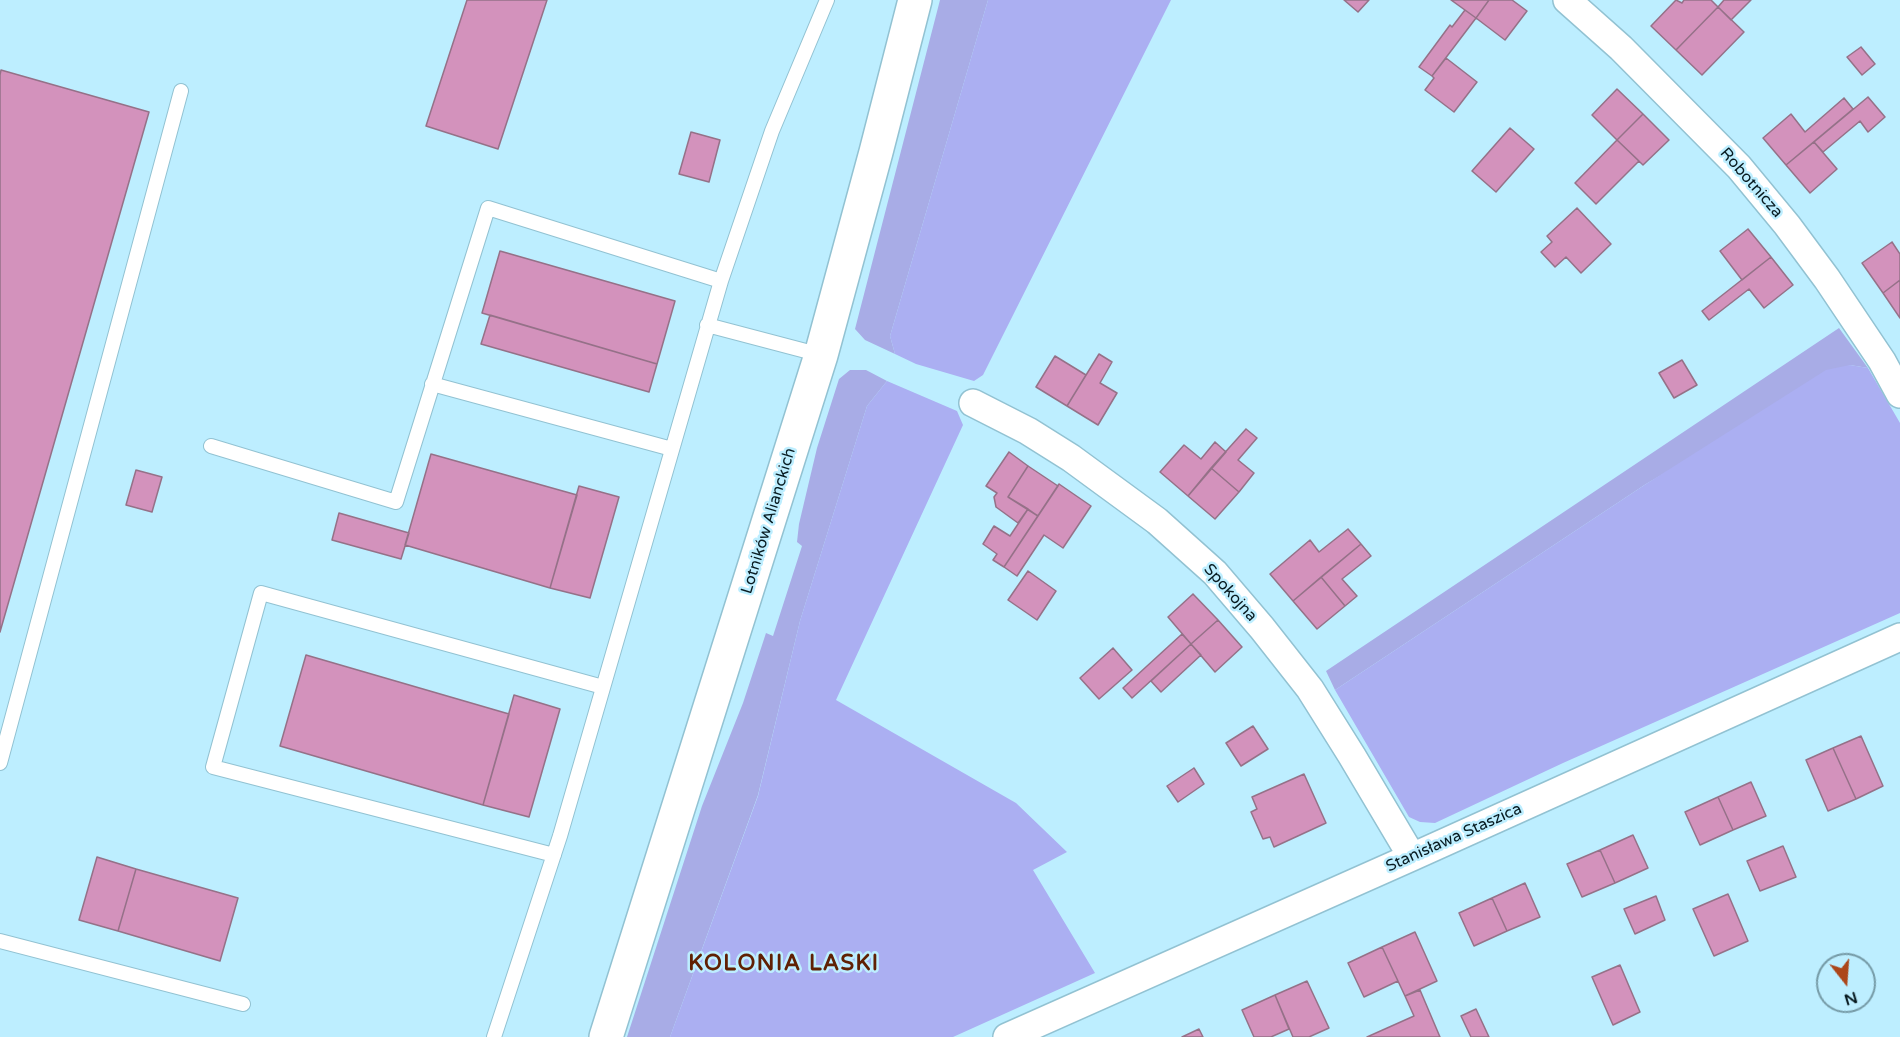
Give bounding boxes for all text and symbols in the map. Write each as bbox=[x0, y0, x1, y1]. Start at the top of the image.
street label: Robotnicza bbox=[1715, 144, 1787, 222]
street label: Lotników Alianckich bbox=[738, 446, 800, 596]
street label: Spokojna bbox=[1199, 560, 1261, 626]
street label: Stanisława Staszica bbox=[1383, 799, 1525, 877]
district label: KOLONIA LASKI bbox=[688, 951, 880, 977]
north arrow bbox=[1816, 953, 1876, 1013]
text: N bbox=[1842, 987, 1860, 1010]

